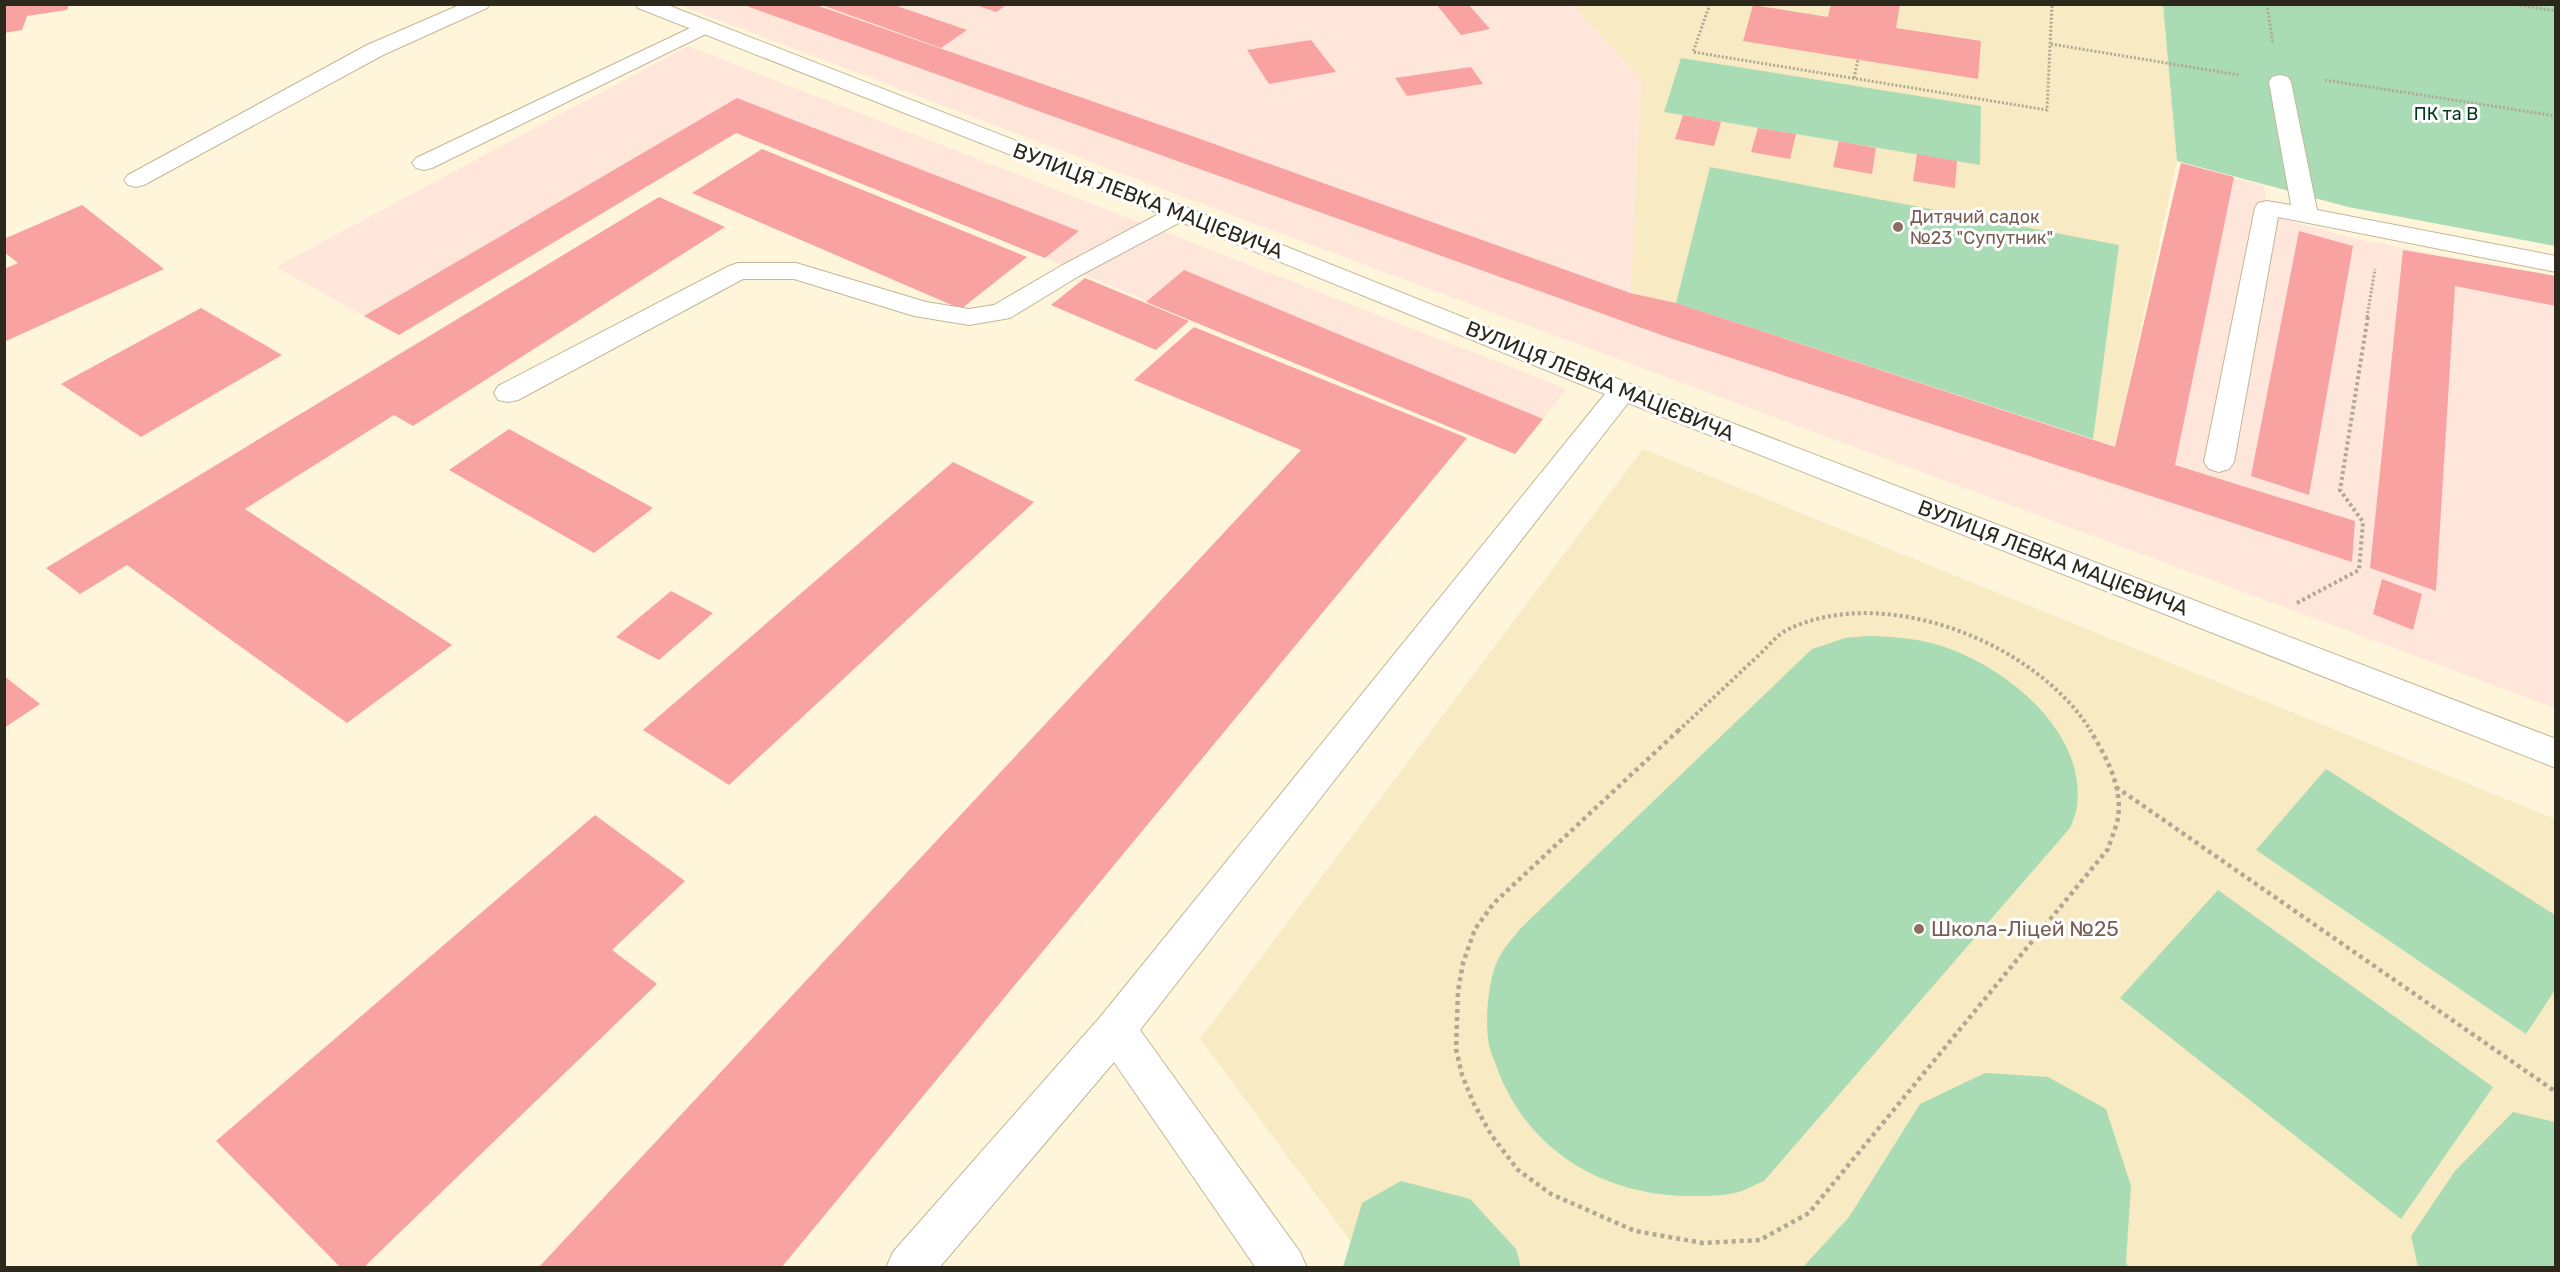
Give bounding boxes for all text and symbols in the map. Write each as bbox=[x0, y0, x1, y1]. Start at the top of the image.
park label: ПК та В bbox=[2414, 103, 2478, 125]
street label: ВУЛИЦЯ ЛЕВКА МАЦІЄВИЧА bbox=[1009, 137, 1287, 264]
place label: Дитячий садок №23 "Супутник" bbox=[1910, 206, 2053, 249]
marker: Дитячий садок №23 "Супутник" bbox=[1891, 220, 1905, 234]
street label: ВУЛИЦЯ ЛЕВКА МАЦІЄВИЧА bbox=[1462, 315, 1738, 446]
street label: ВУЛИЦЯ ЛЕВКА МАЦІЄВИЧА bbox=[1914, 494, 2192, 621]
place label: Школа-Ліцей №25 bbox=[1931, 916, 2119, 941]
marker: Школа-Ліцей №25 bbox=[1912, 922, 1926, 936]

